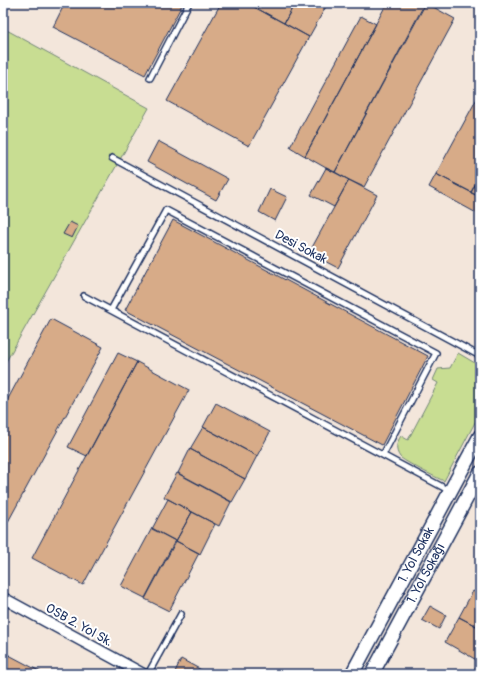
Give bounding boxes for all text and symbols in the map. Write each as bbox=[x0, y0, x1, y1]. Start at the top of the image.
street label: Desi Sokak bbox=[272, 227, 330, 268]
street label: 1. Yol Sokak bbox=[394, 524, 438, 586]
street label: 1. Yol Sokağı bbox=[403, 541, 449, 607]
street label: OSB 2. Yol Sk. bbox=[43, 600, 115, 650]

